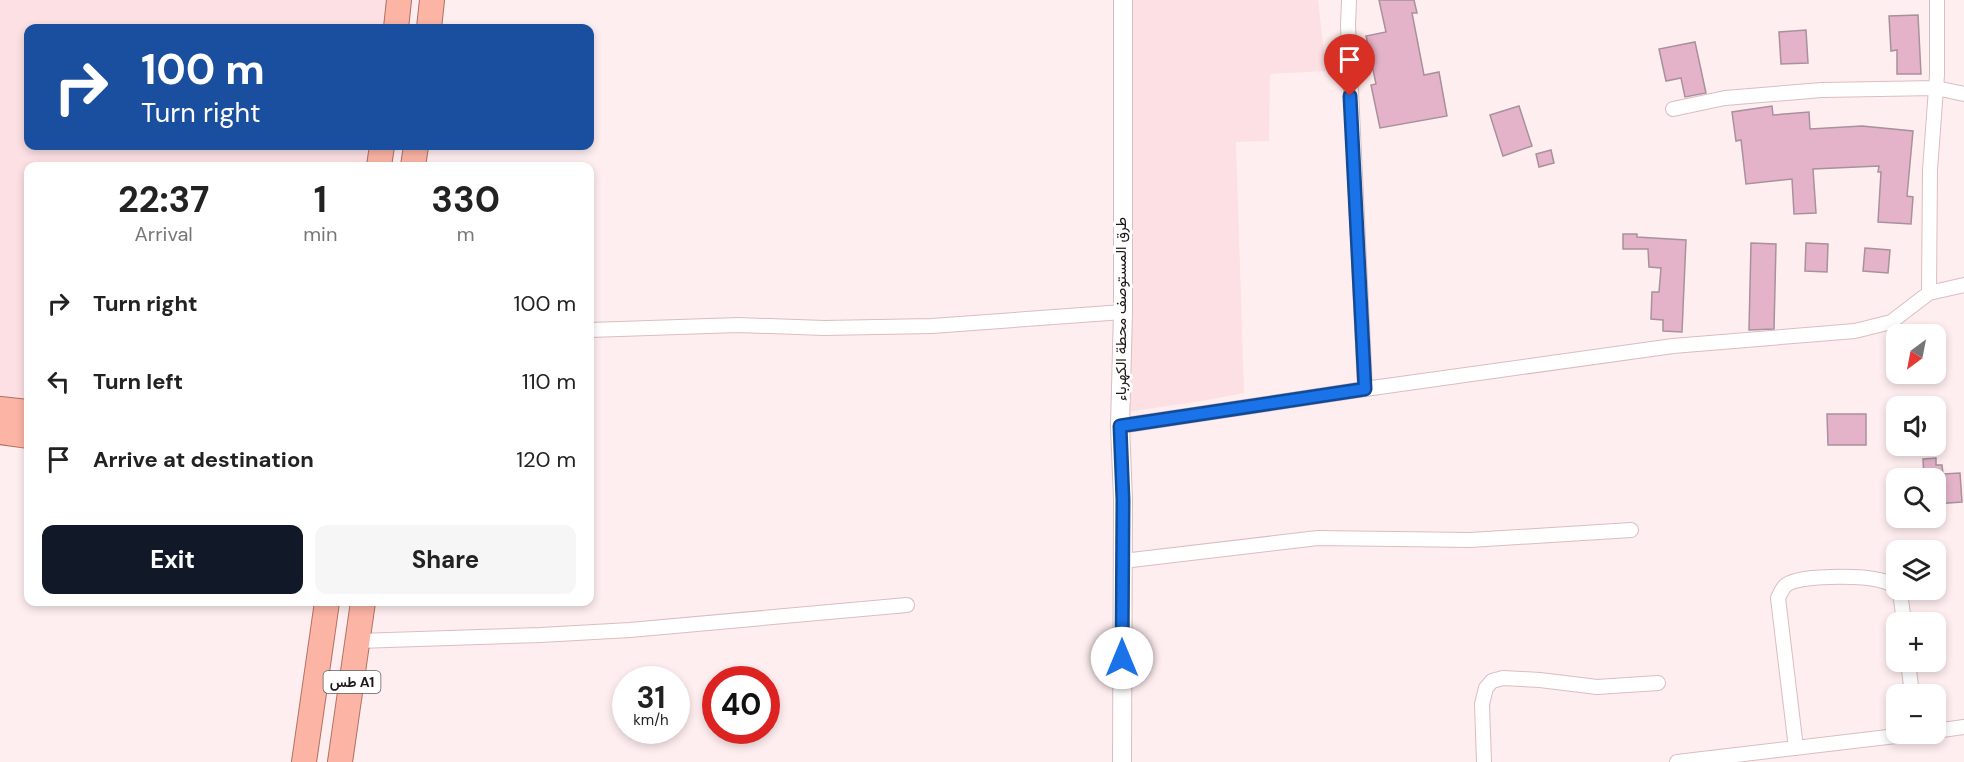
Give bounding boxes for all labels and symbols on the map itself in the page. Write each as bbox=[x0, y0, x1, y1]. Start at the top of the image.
pin bbox=[1324, 34, 1375, 96]
street label: طرق المستوصف محطة الكهرباء bbox=[1111, 217, 1131, 401]
north arrow bbox=[1886, 324, 1946, 384]
position arrow bbox=[1090, 626, 1154, 690]
speed limit sign: 40 bbox=[702, 666, 780, 744]
road number: طس A1 bbox=[324, 671, 380, 693]

